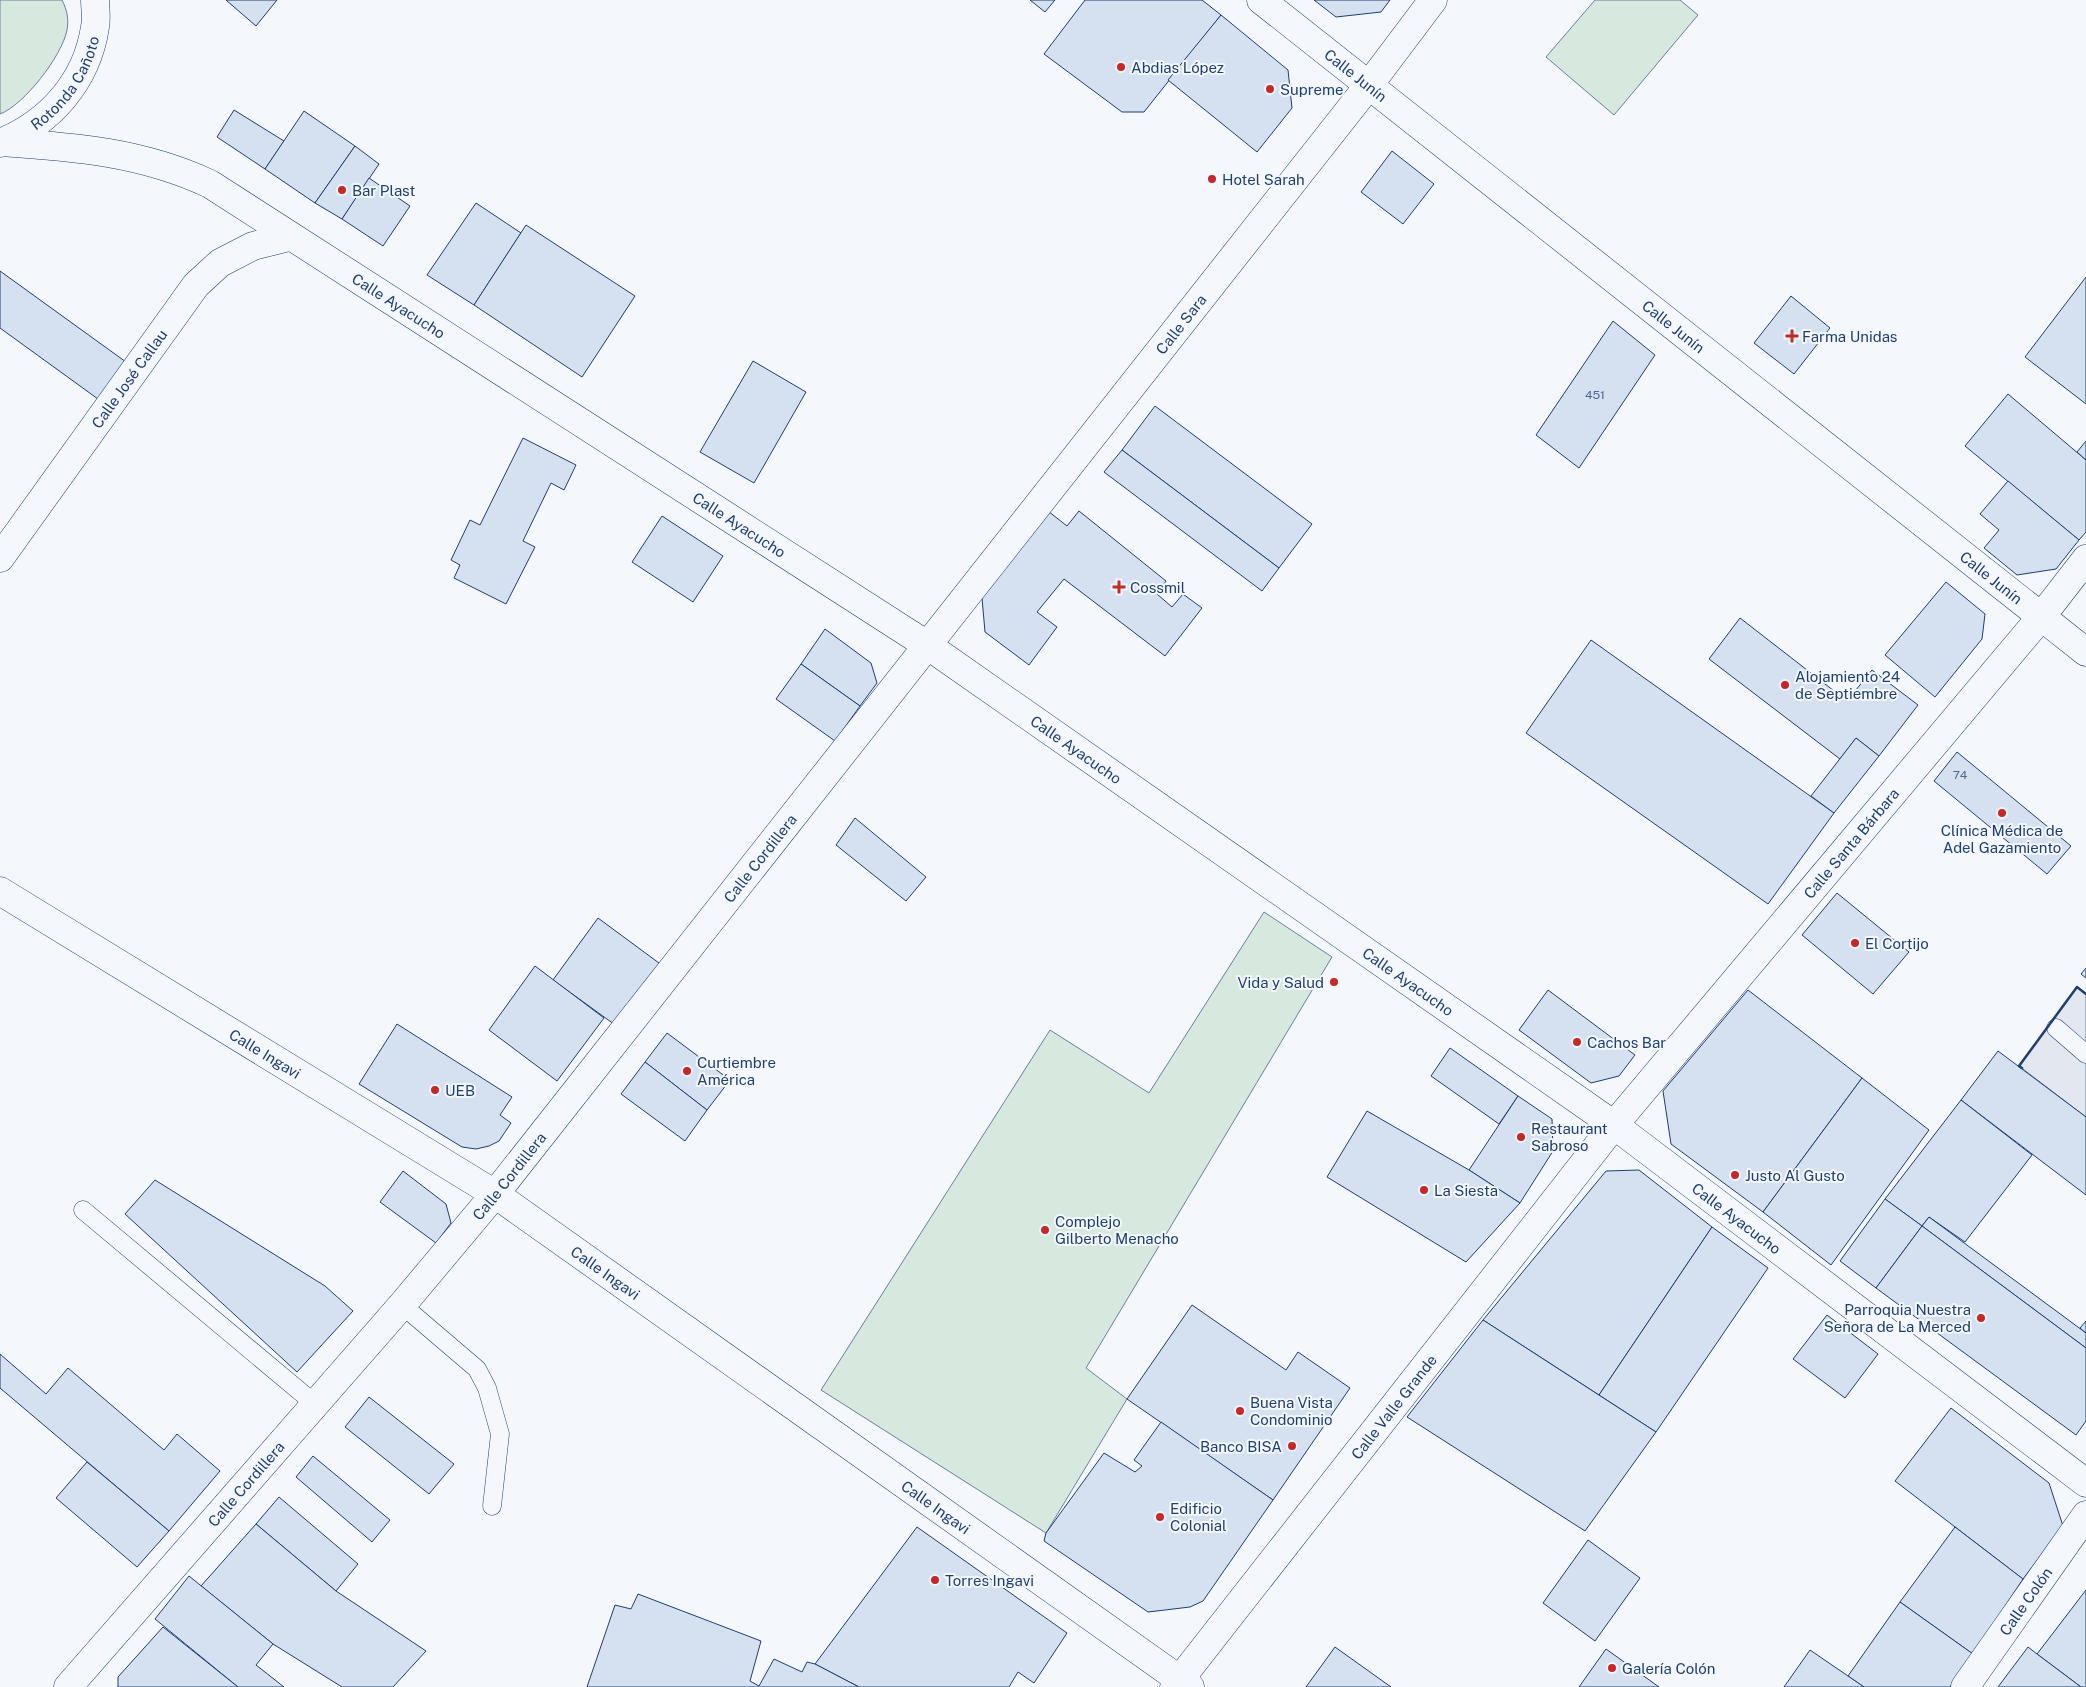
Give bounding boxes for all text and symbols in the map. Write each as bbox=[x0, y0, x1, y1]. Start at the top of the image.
street label: Rotonda Cañoto bbox=[27, 34, 102, 133]
street label: Calle Junín bbox=[1321, 45, 1391, 105]
place label: Abdias López bbox=[1131, 59, 1224, 76]
marker: Abdias López bbox=[1115, 61, 1127, 73]
place label: Supreme bbox=[1280, 81, 1344, 98]
marker: Supreme bbox=[1264, 83, 1276, 95]
place label: Hotel Sarah bbox=[1222, 171, 1305, 188]
marker: Hotel Sarah bbox=[1206, 173, 1218, 185]
place label: Bar Plast bbox=[352, 182, 416, 199]
marker: Bar Plast bbox=[336, 184, 348, 196]
street label: Calle Ayacucho bbox=[349, 269, 448, 341]
street label: Calle Sara bbox=[1152, 291, 1209, 357]
street label: Calle Junín bbox=[1639, 296, 1708, 356]
street label: Calle José Callau bbox=[88, 326, 170, 431]
place label: Farma Unidas bbox=[1802, 328, 1897, 345]
marker: Farma Unidas bbox=[1786, 330, 1798, 342]
house number: 451 bbox=[1585, 388, 1605, 402]
street label: Calle Ayacucho bbox=[690, 488, 789, 561]
street label: Calle Junín bbox=[1957, 547, 2026, 607]
place label: Cossmil bbox=[1130, 579, 1185, 596]
marker: Cossmil bbox=[1112, 580, 1126, 594]
place label: Alojamiento 24 de Septiembre bbox=[1795, 668, 1900, 702]
marker: Alojamiento 24 de Septiembre bbox=[1779, 679, 1791, 691]
street label: Calle Ayacucho bbox=[1027, 712, 1125, 787]
house number: 74 bbox=[1953, 768, 1968, 782]
street label: Calle Santa Bárbara bbox=[1800, 785, 1902, 902]
marker: Clínica Médica de Adel Gazamiento bbox=[1996, 807, 2008, 819]
street label: Calle Cordillera bbox=[720, 811, 800, 905]
place label: Clínica Médica de Adel Gazamiento bbox=[1941, 822, 2063, 856]
place label: El Cortijo bbox=[1865, 935, 1929, 952]
marker: El Cortijo bbox=[1849, 937, 1861, 949]
street label: Calle Ayacucho bbox=[1359, 944, 1457, 1019]
place label: Vida y Salud bbox=[1238, 974, 1324, 991]
marker: Vida y Salud bbox=[1328, 976, 1340, 988]
street label: Calle Ingavi bbox=[226, 1025, 304, 1082]
place label: Cachos Bar bbox=[1587, 1034, 1666, 1051]
marker: Cachos Bar bbox=[1571, 1036, 1583, 1048]
place label: Curtiembre América bbox=[697, 1054, 776, 1088]
marker: Curtiembre América bbox=[681, 1065, 693, 1077]
place label: UEB bbox=[445, 1082, 475, 1099]
marker: UEB bbox=[429, 1084, 441, 1096]
place label: Restaurant Sabroso bbox=[1531, 1120, 1608, 1154]
street label: Calle Cordillera bbox=[469, 1129, 549, 1223]
marker: Restaurant Sabroso bbox=[1515, 1131, 1527, 1143]
place label: Justo Al Gusto bbox=[1745, 1167, 1845, 1184]
marker: Justo Al Gusto bbox=[1729, 1169, 1741, 1181]
street label: Calle Ayacucho bbox=[1689, 1179, 1784, 1257]
place label: La Siesta bbox=[1434, 1182, 1498, 1199]
marker: La Siesta bbox=[1418, 1184, 1430, 1196]
place label: Complejo Gilberto Menacho bbox=[1055, 1213, 1179, 1247]
marker: Complejo Gilberto Menacho bbox=[1039, 1224, 1051, 1236]
street label: Calle Ingavi bbox=[568, 1242, 643, 1303]
place label: Parroquia Nuestra Señora de La Merced bbox=[1824, 1301, 1971, 1335]
marker: Parroquia Nuestra Señora de La Merced bbox=[1975, 1312, 1987, 1324]
street label: Calle Valle Grande bbox=[1347, 1351, 1440, 1462]
place label: Buena Vista Condominio bbox=[1250, 1394, 1333, 1428]
marker: Buena Vista Condominio bbox=[1234, 1405, 1246, 1417]
street label: Calle Cordillera bbox=[204, 1438, 287, 1530]
place label: Banco BISA bbox=[1200, 1438, 1282, 1455]
marker: Banco BISA bbox=[1286, 1440, 1298, 1452]
street label: Calle Ingavi bbox=[898, 1477, 974, 1537]
place label: Edificio Colonial bbox=[1170, 1500, 1227, 1534]
marker: Edificio Colonial bbox=[1154, 1511, 1166, 1523]
street label: Calle Colón bbox=[1996, 1564, 2055, 1638]
place label: Torres Ingavi bbox=[945, 1572, 1034, 1589]
marker: Torres Ingavi bbox=[929, 1574, 941, 1586]
place label: Galería Colón bbox=[1622, 1660, 1715, 1677]
marker: Galería Colón bbox=[1606, 1662, 1618, 1674]

